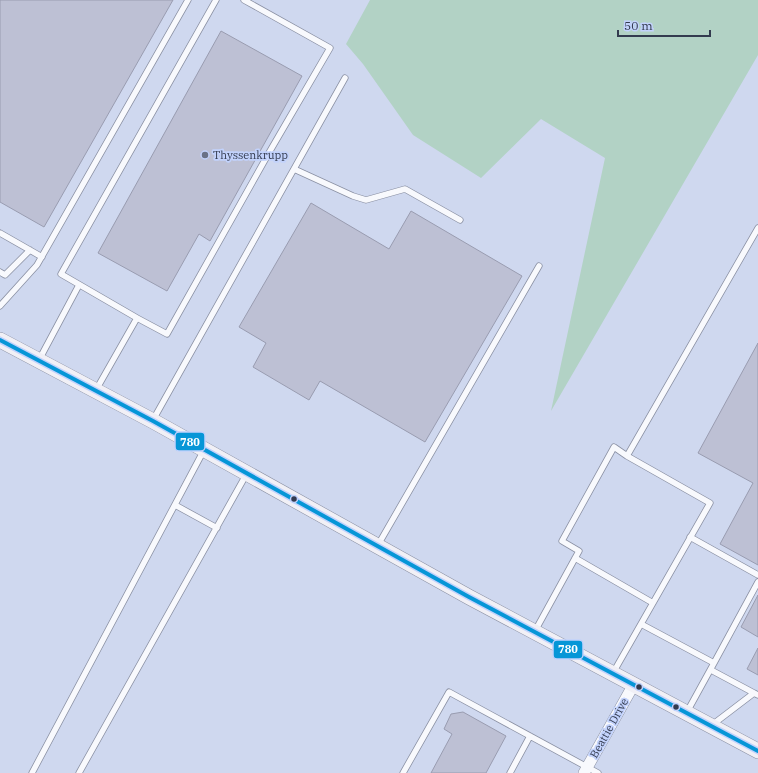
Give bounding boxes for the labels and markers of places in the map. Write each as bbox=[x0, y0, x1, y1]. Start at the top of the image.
place label: Thyssenkrupp bbox=[213, 148, 288, 162]
marker: Thyssenkrupp bbox=[200, 150, 210, 160]
unlabelled marker bbox=[289, 494, 299, 504]
unlabelled marker bbox=[634, 682, 644, 692]
unlabelled marker bbox=[671, 702, 681, 712]

